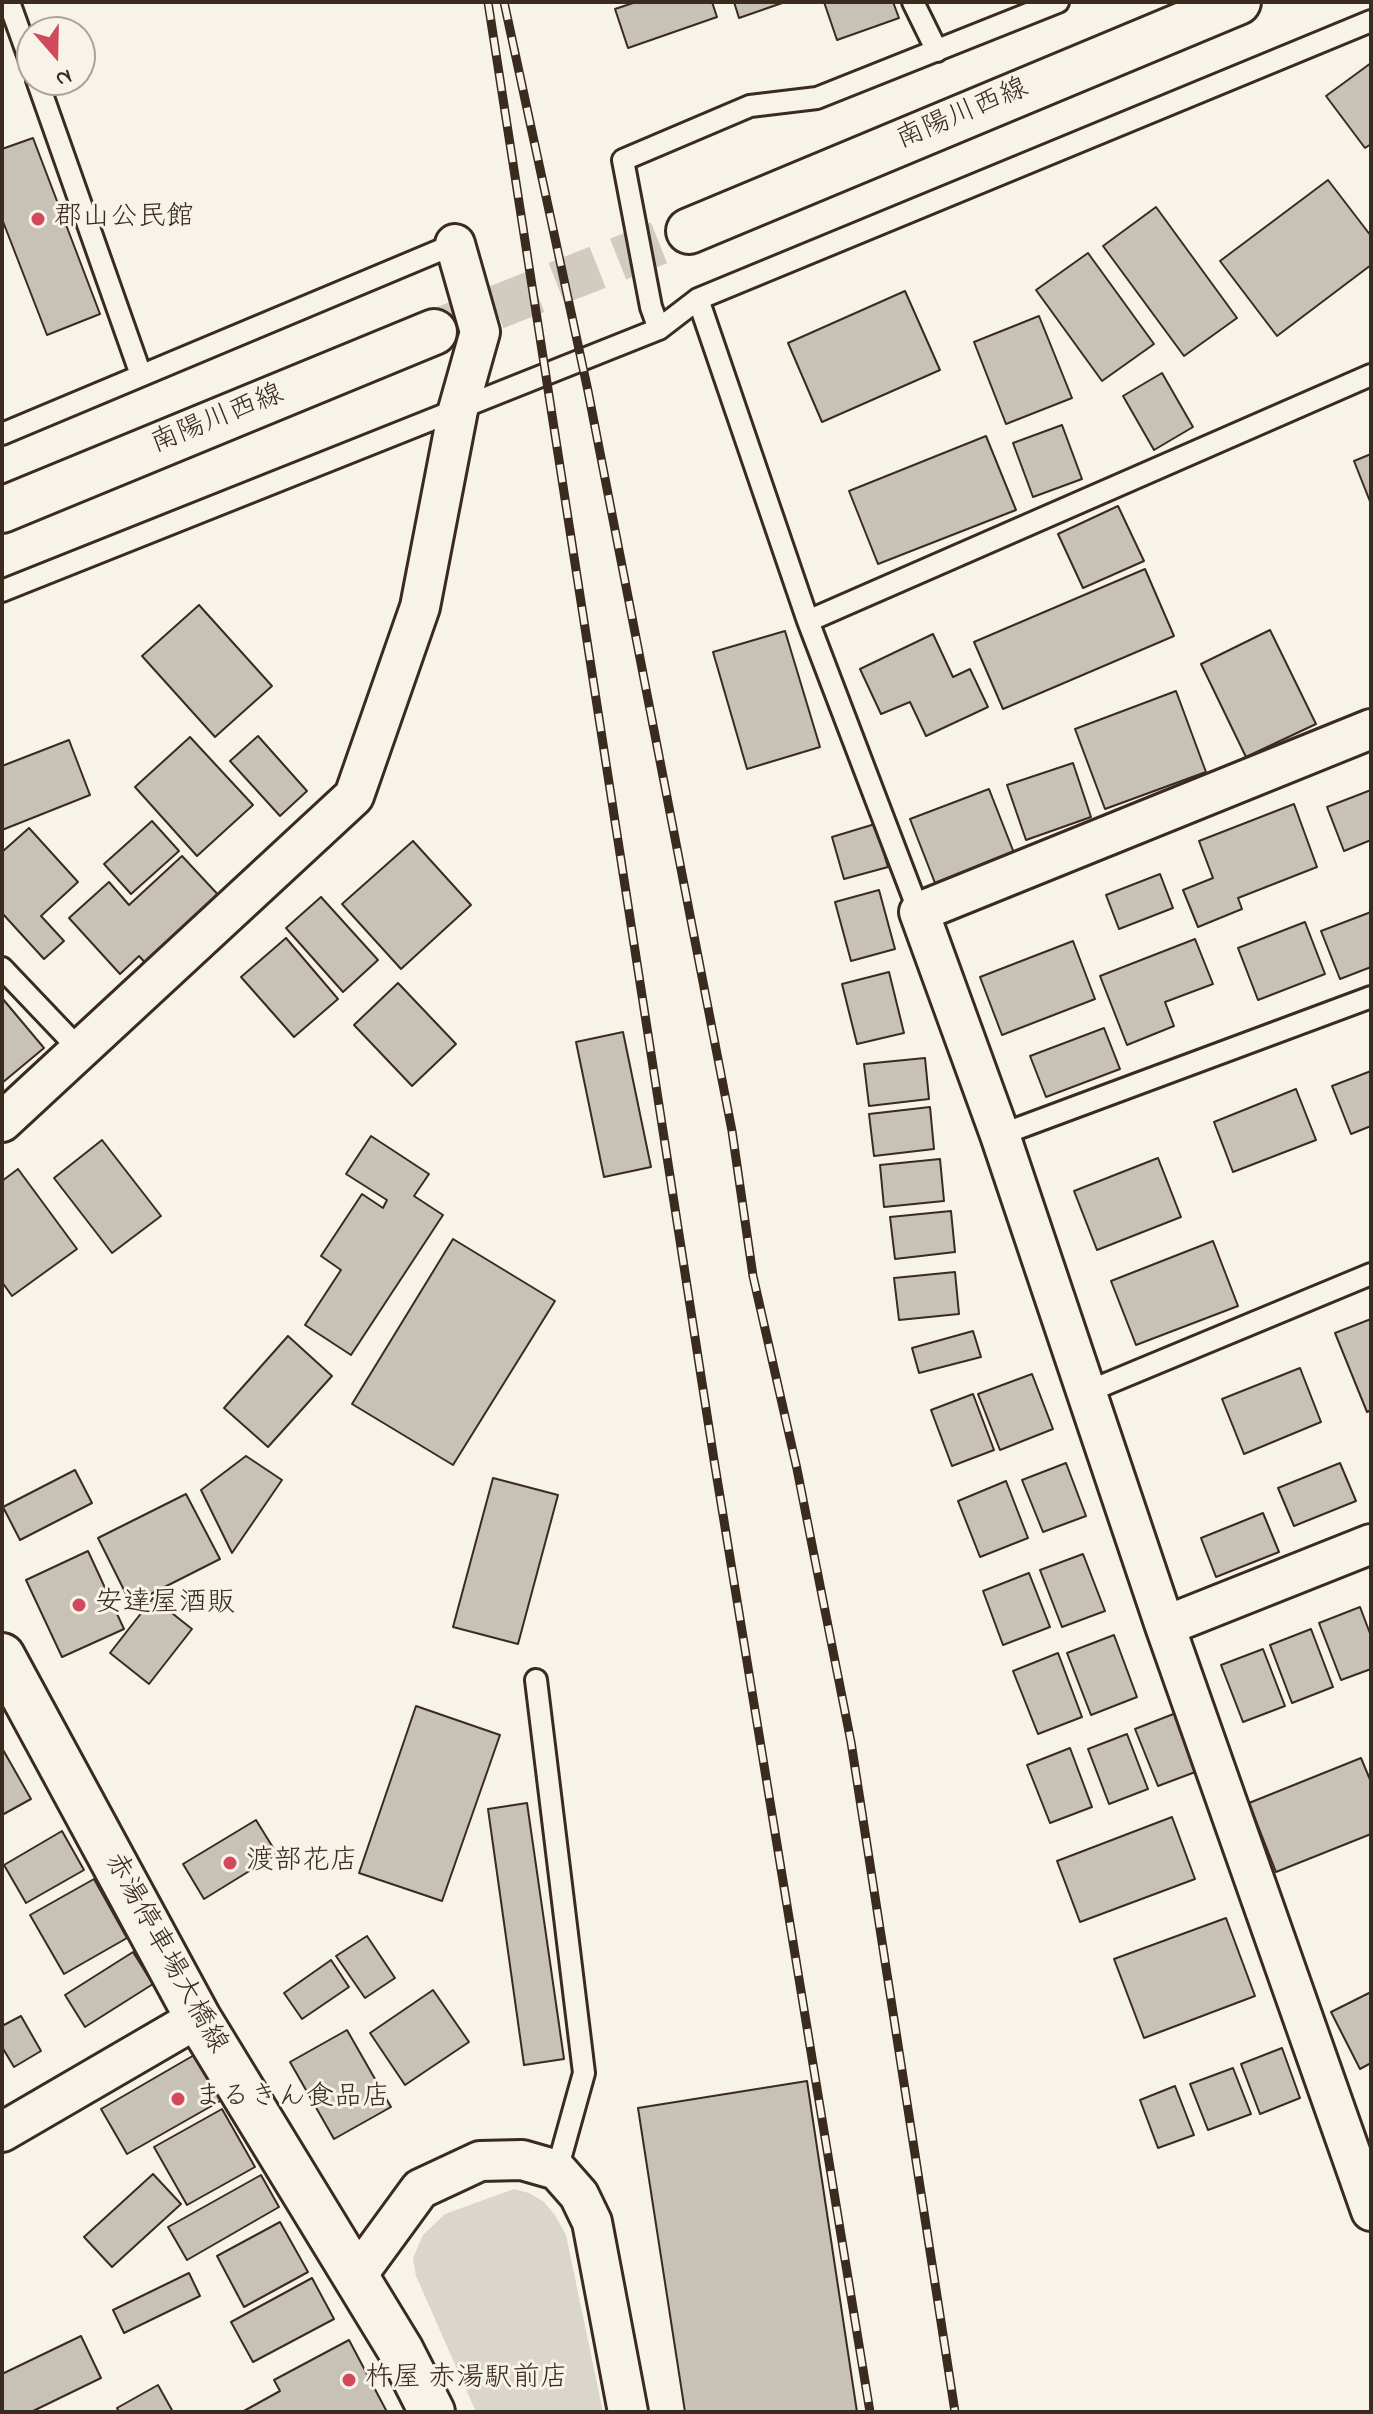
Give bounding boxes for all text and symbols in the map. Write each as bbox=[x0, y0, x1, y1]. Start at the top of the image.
north arrow bbox=[16, 16, 96, 96]
text: N bbox=[51, 59, 76, 94]
street label: 南陽川西線 bbox=[892, 73, 1034, 159]
place label: 郡山公民館 bbox=[54, 202, 194, 236]
marker: 郡山公民館 bbox=[29, 210, 47, 228]
street label: 南陽川西線 bbox=[147, 379, 289, 463]
place label: 安達屋酒販 bbox=[95, 1588, 235, 1622]
marker: 安達屋酒販 bbox=[70, 1596, 88, 1614]
place label: 渡部花店 bbox=[246, 1846, 358, 1880]
street label: 赤湯停車場大橋線 bbox=[95, 1848, 233, 2060]
marker: 渡部花店 bbox=[221, 1854, 239, 1872]
place label: まるきん食品店 bbox=[194, 2082, 390, 2116]
marker: まるきん食品店 bbox=[169, 2090, 187, 2108]
place label: 杵屋 赤湯駅前店 bbox=[365, 2363, 568, 2397]
marker: 杵屋 赤湯駅前店 bbox=[340, 2371, 358, 2389]

